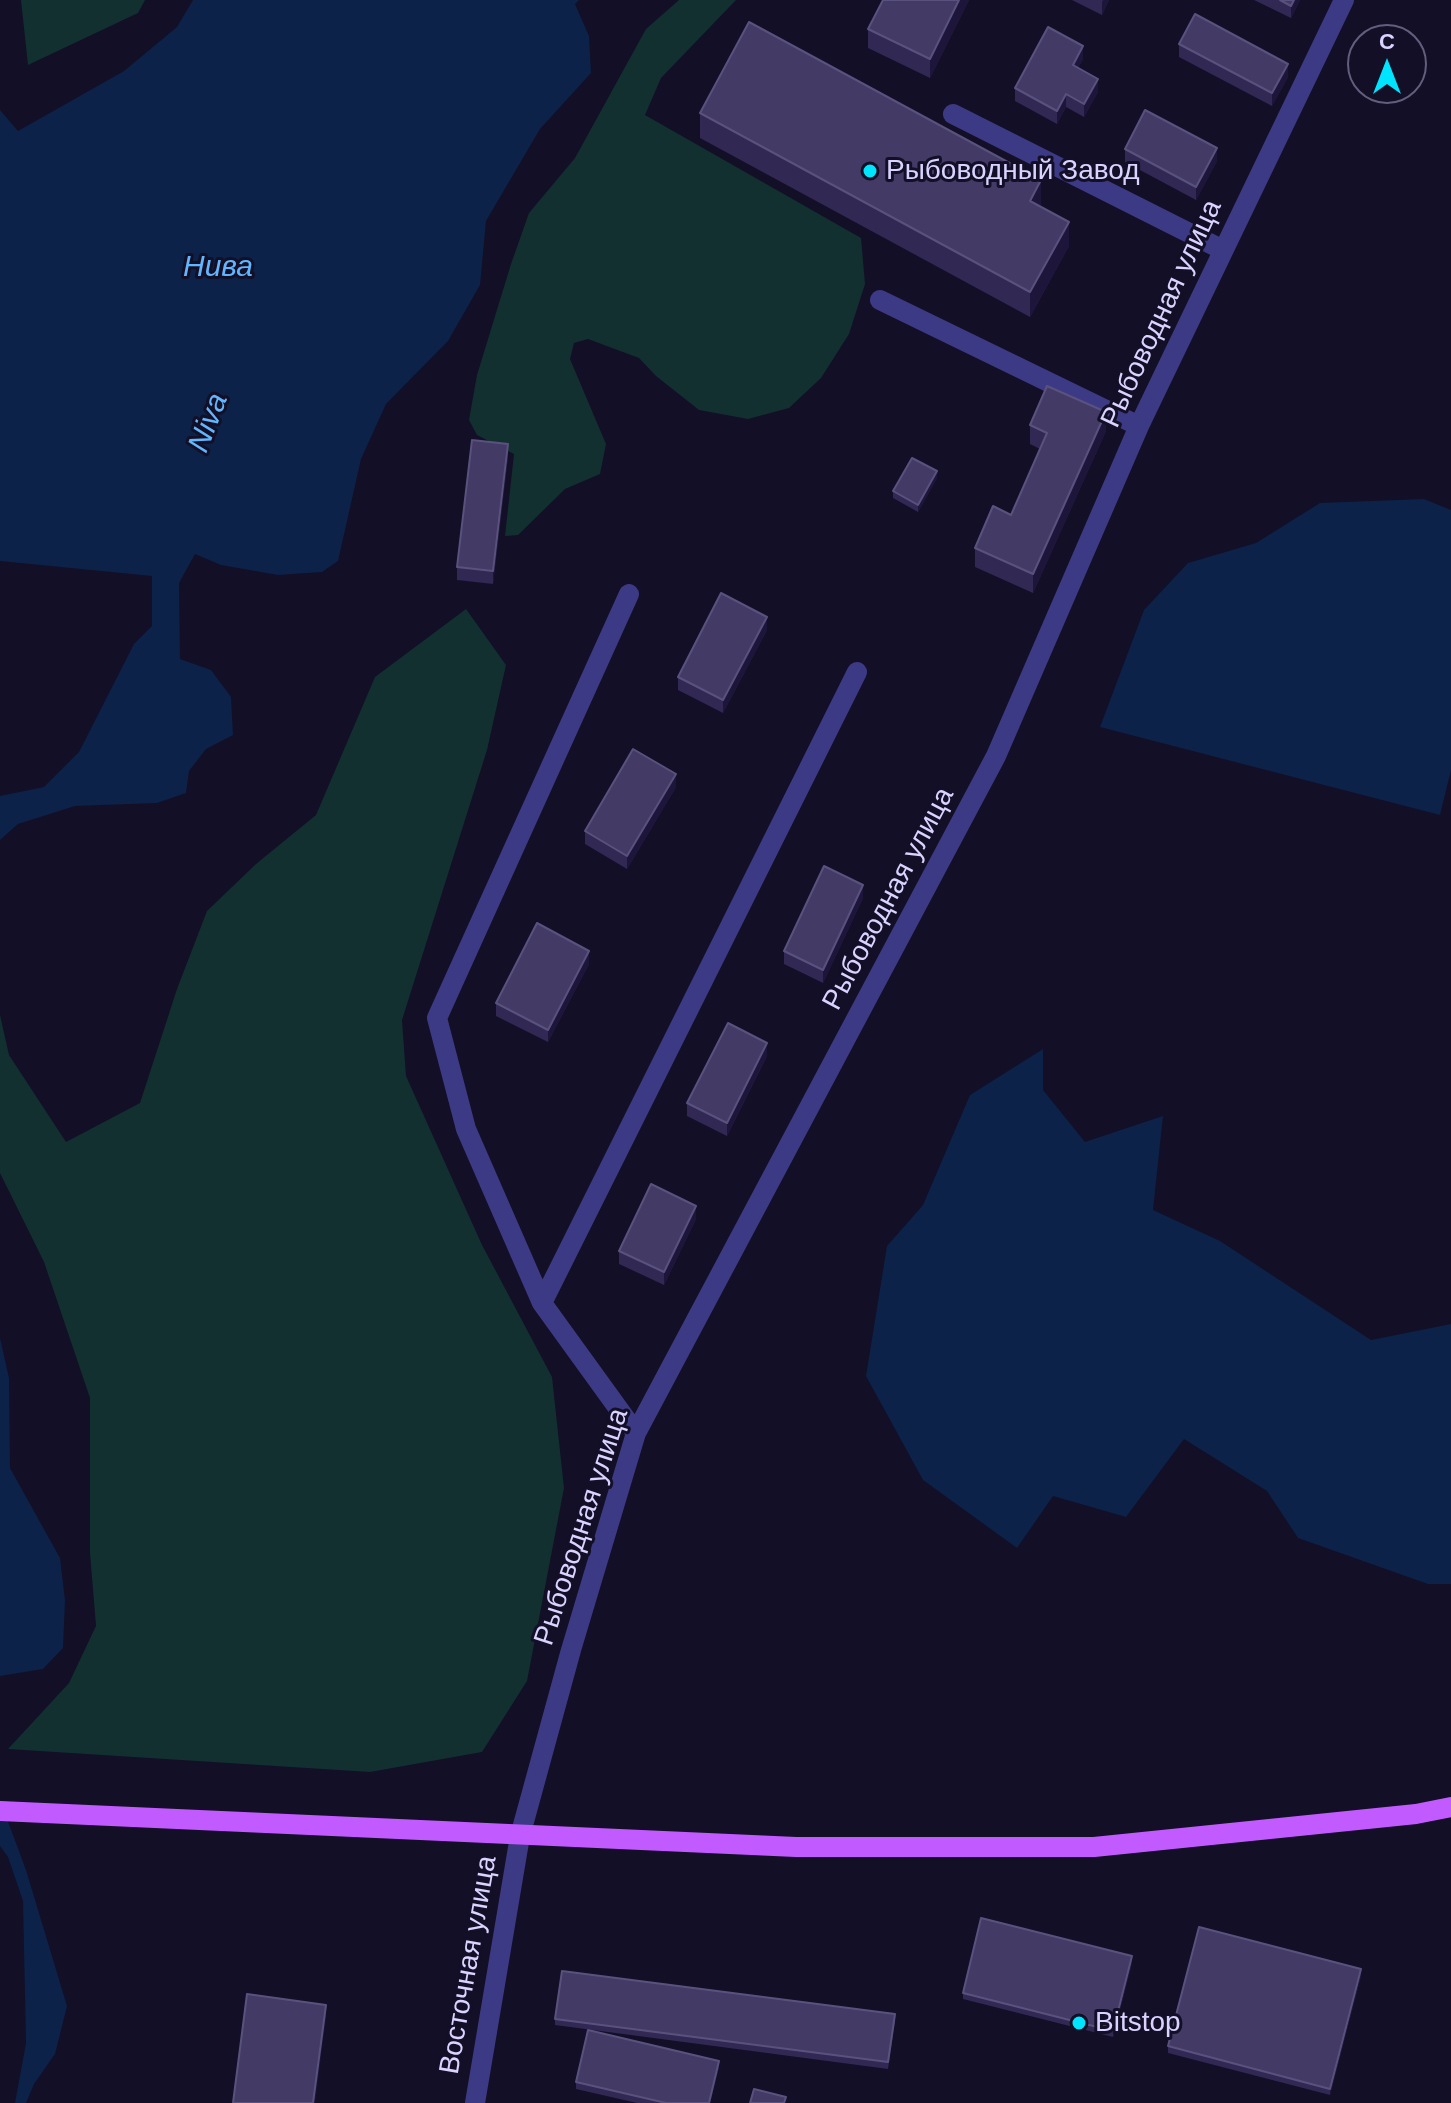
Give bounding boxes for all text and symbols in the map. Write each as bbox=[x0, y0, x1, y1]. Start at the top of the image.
north arrow bbox=[1347, 24, 1427, 104]
text: С bbox=[1379, 29, 1395, 54]
place label: Рыбоводный Завод bbox=[886, 154, 1140, 188]
marker: Рыбоводный Завод bbox=[861, 162, 879, 180]
street label: Рыбоводная улица bbox=[1095, 195, 1229, 433]
water label: Нива bbox=[183, 250, 253, 286]
water label: Niva bbox=[181, 389, 237, 457]
street label: Рыбоводная улица bbox=[816, 782, 962, 1016]
street label: Рыбоводная улица bbox=[528, 1404, 636, 1650]
street label: Восточная улица bbox=[433, 1853, 505, 2077]
place label: Bitstop bbox=[1095, 2006, 1181, 2040]
marker: Bitstop bbox=[1070, 2014, 1088, 2032]

